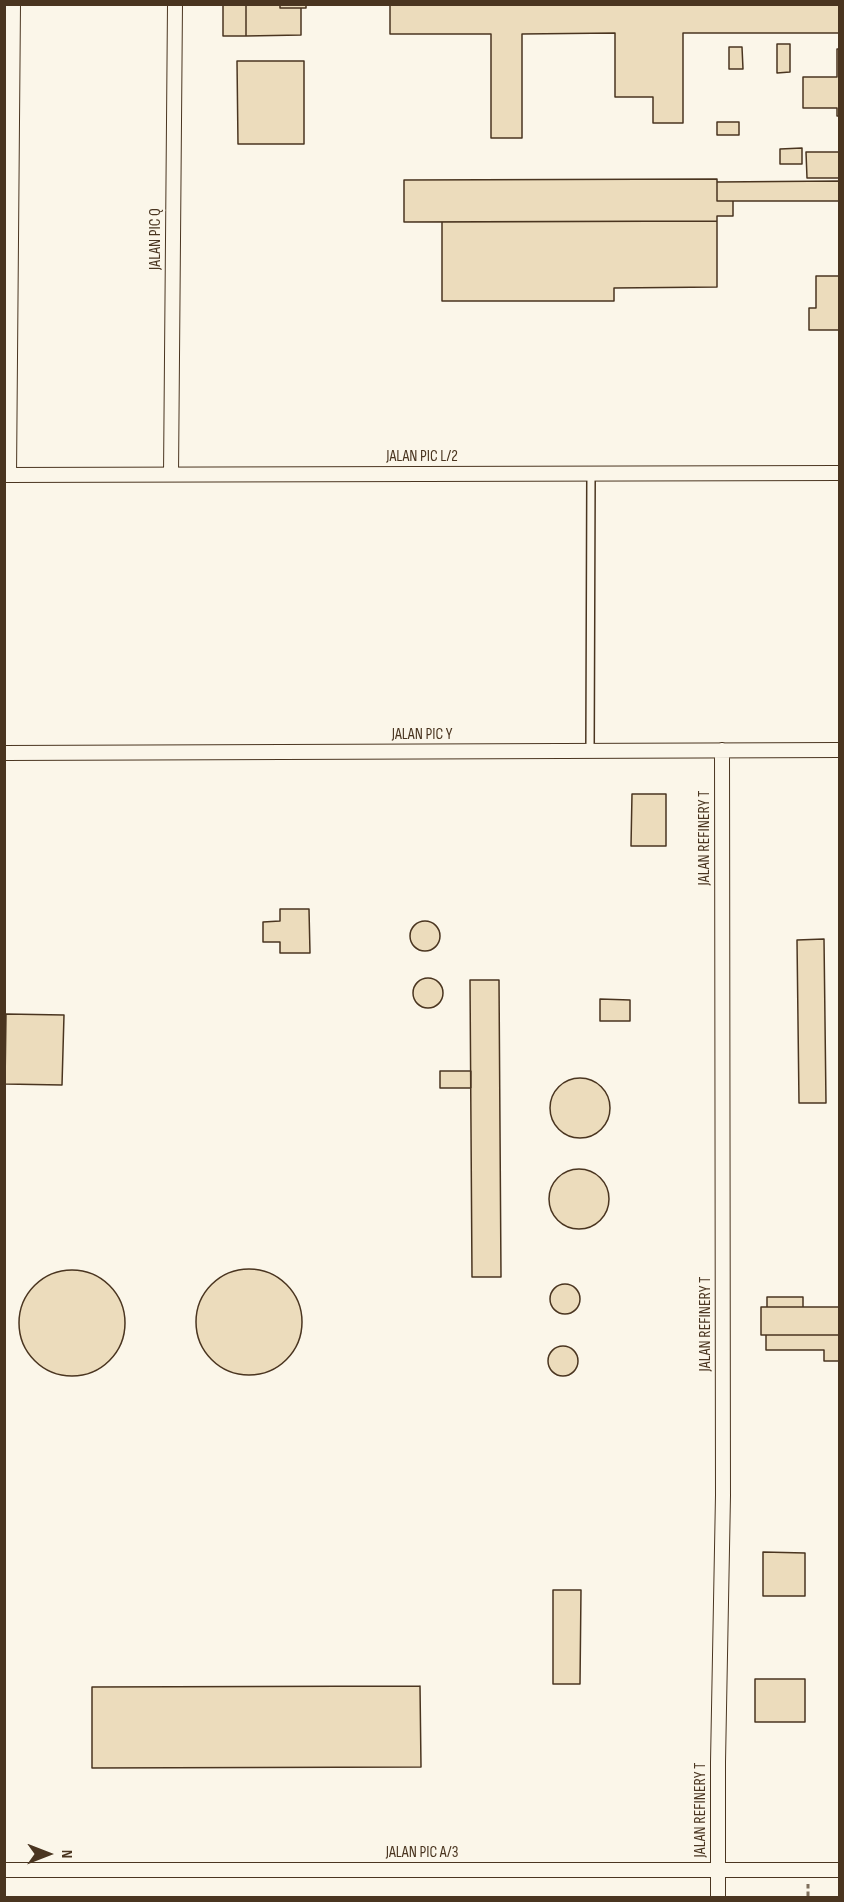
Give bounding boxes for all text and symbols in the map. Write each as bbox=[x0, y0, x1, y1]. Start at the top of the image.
street label: JALAN PIC Q bbox=[146, 208, 166, 270]
street label: JALAN PIC L/2 bbox=[386, 447, 458, 467]
street label: JALAN PIC Y bbox=[392, 725, 452, 745]
street label: JALAN REFINERY T bbox=[695, 791, 715, 885]
street label: JALAN REFINERY T bbox=[696, 1277, 716, 1371]
street label: JALAN REFINERY T bbox=[691, 1763, 711, 1857]
north arrow bbox=[18, 1824, 78, 1884]
street label: JALAN PIC A/3 bbox=[386, 1843, 458, 1863]
text: N bbox=[57, 1850, 76, 1858]

